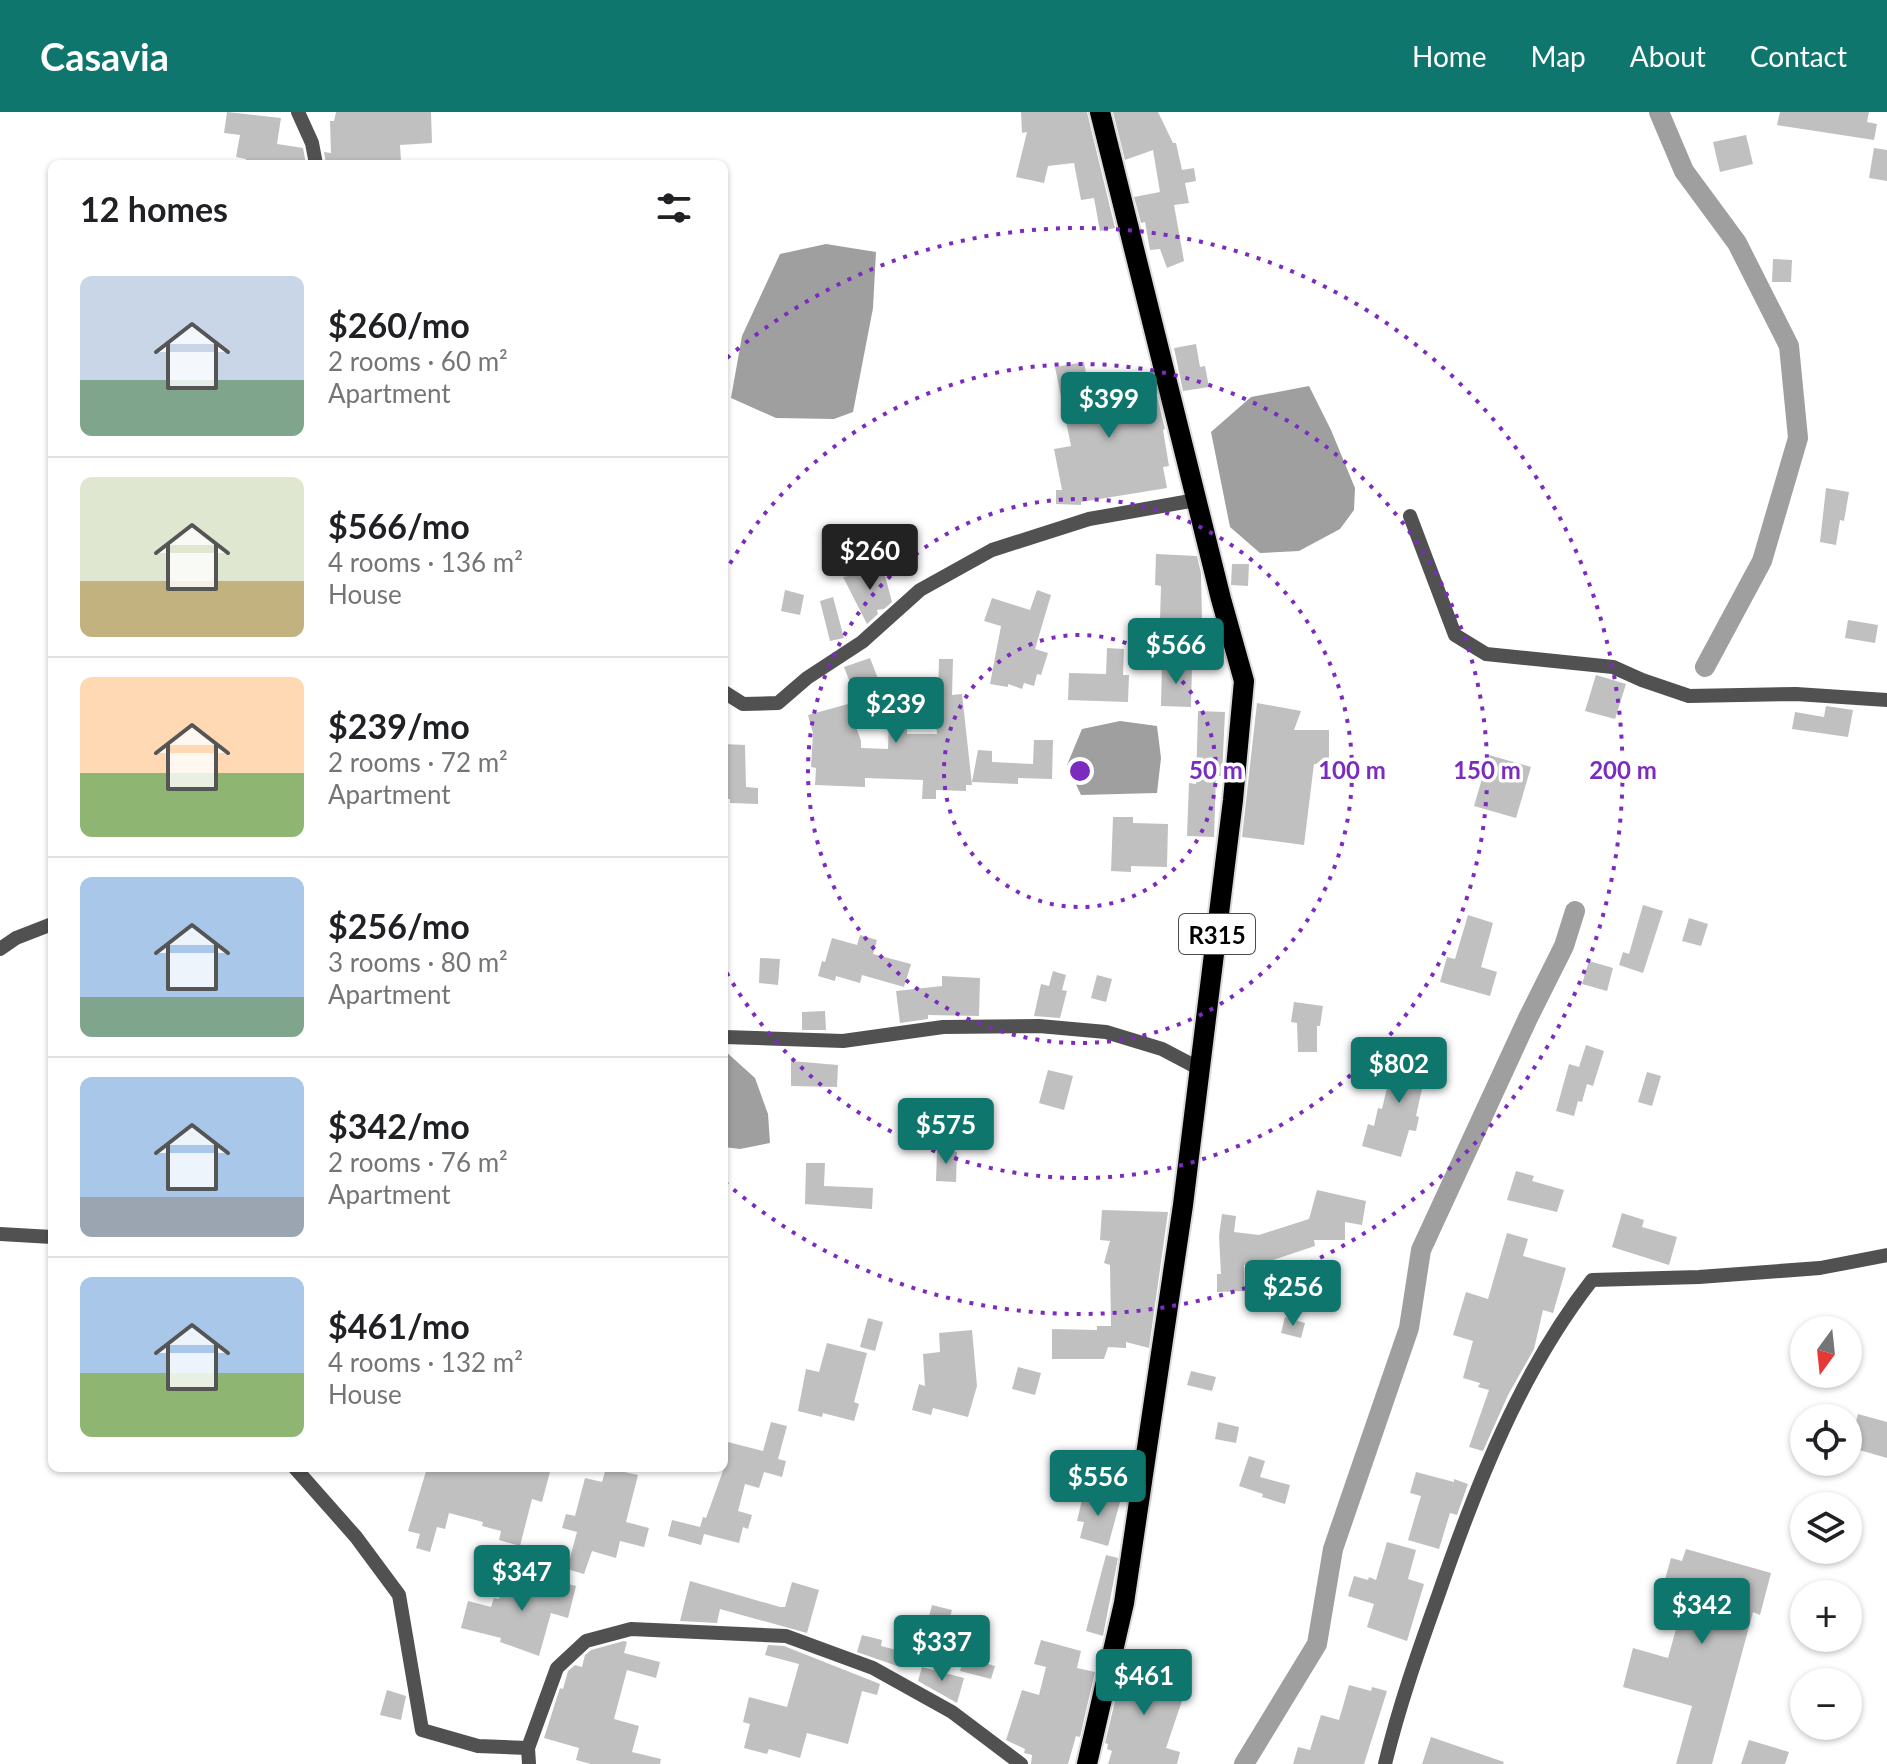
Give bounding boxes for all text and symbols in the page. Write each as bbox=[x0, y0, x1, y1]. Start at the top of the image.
text: Casavia bbox=[40, 33, 169, 79]
text: Home bbox=[1412, 39, 1487, 73]
text: Map bbox=[1531, 39, 1586, 73]
text: About bbox=[1630, 39, 1706, 73]
text: Contact bbox=[1750, 39, 1847, 73]
icon: filters bbox=[652, 186, 696, 230]
text: 12 homes bbox=[80, 188, 228, 229]
text: $260/mo bbox=[328, 304, 470, 345]
icon: home bbox=[144, 308, 240, 404]
text: 2 rooms · 60 m² bbox=[328, 345, 508, 377]
pin: $399 bbox=[1062, 372, 1156, 440]
text: Apartment bbox=[328, 377, 451, 409]
text: $399 bbox=[1079, 382, 1139, 414]
text: $566/mo bbox=[328, 505, 470, 546]
icon: home bbox=[144, 509, 240, 605]
pin: $260 bbox=[823, 524, 917, 592]
text: $260 bbox=[840, 534, 900, 566]
text: 4 rooms · 136 m² bbox=[328, 546, 523, 578]
text: House bbox=[328, 578, 402, 610]
pin: $566 bbox=[1129, 618, 1223, 686]
text: $566 bbox=[1146, 628, 1206, 660]
pin: $239 bbox=[849, 677, 943, 745]
text: $239 bbox=[866, 687, 926, 719]
text: $239/mo bbox=[328, 705, 470, 746]
icon: home bbox=[144, 709, 240, 805]
text: 2 rooms · 72 m² bbox=[328, 746, 508, 778]
text: 50 m bbox=[1189, 755, 1243, 784]
text: 100 m bbox=[1318, 755, 1386, 784]
text: 150 m bbox=[1453, 755, 1521, 784]
text: 200 m bbox=[1589, 755, 1657, 784]
centre of rings bbox=[1066, 757, 1094, 785]
text: Apartment bbox=[328, 778, 451, 810]
text: $256/mo bbox=[328, 905, 470, 946]
icon: home bbox=[144, 909, 240, 1005]
road number: R315 bbox=[1179, 914, 1255, 954]
text: 3 rooms · 80 m² bbox=[328, 946, 508, 978]
text: Apartment bbox=[328, 978, 451, 1010]
pin: $802 bbox=[1352, 1037, 1446, 1105]
text: $802 bbox=[1369, 1047, 1429, 1079]
pin: $575 bbox=[899, 1098, 993, 1166]
text: $342/mo bbox=[328, 1105, 470, 1146]
text: $575 bbox=[916, 1108, 976, 1140]
icon: home bbox=[144, 1109, 240, 1205]
text: 2 rooms · 76 m² bbox=[328, 1146, 508, 1178]
text: Apartment bbox=[328, 1178, 451, 1210]
pin: $256 bbox=[1246, 1260, 1340, 1328]
text: $256 bbox=[1263, 1270, 1323, 1302]
text: $461/mo bbox=[328, 1305, 470, 1346]
icon: home bbox=[144, 1309, 240, 1405]
north arrow bbox=[1790, 1316, 1862, 1388]
map controls bbox=[1790, 1316, 1862, 1740]
text: 4 rooms · 132 m² bbox=[328, 1346, 523, 1378]
text: House bbox=[328, 1378, 402, 1410]
button: locate bbox=[1790, 1404, 1862, 1476]
pin: $556 bbox=[1051, 1450, 1145, 1518]
text: $556 bbox=[1068, 1460, 1128, 1492]
button: layers bbox=[1790, 1492, 1862, 1564]
pin: $347 bbox=[475, 1545, 569, 1613]
text: $347 bbox=[492, 1555, 552, 1587]
pin: $342 bbox=[1655, 1578, 1749, 1646]
button: + bbox=[1790, 1580, 1862, 1652]
text: $342 bbox=[1672, 1588, 1732, 1620]
pin: $337 bbox=[895, 1615, 989, 1683]
text: $337 bbox=[912, 1625, 972, 1657]
pin: $461 bbox=[1097, 1649, 1191, 1717]
text: $461 bbox=[1114, 1659, 1174, 1691]
button: − bbox=[1790, 1668, 1862, 1740]

